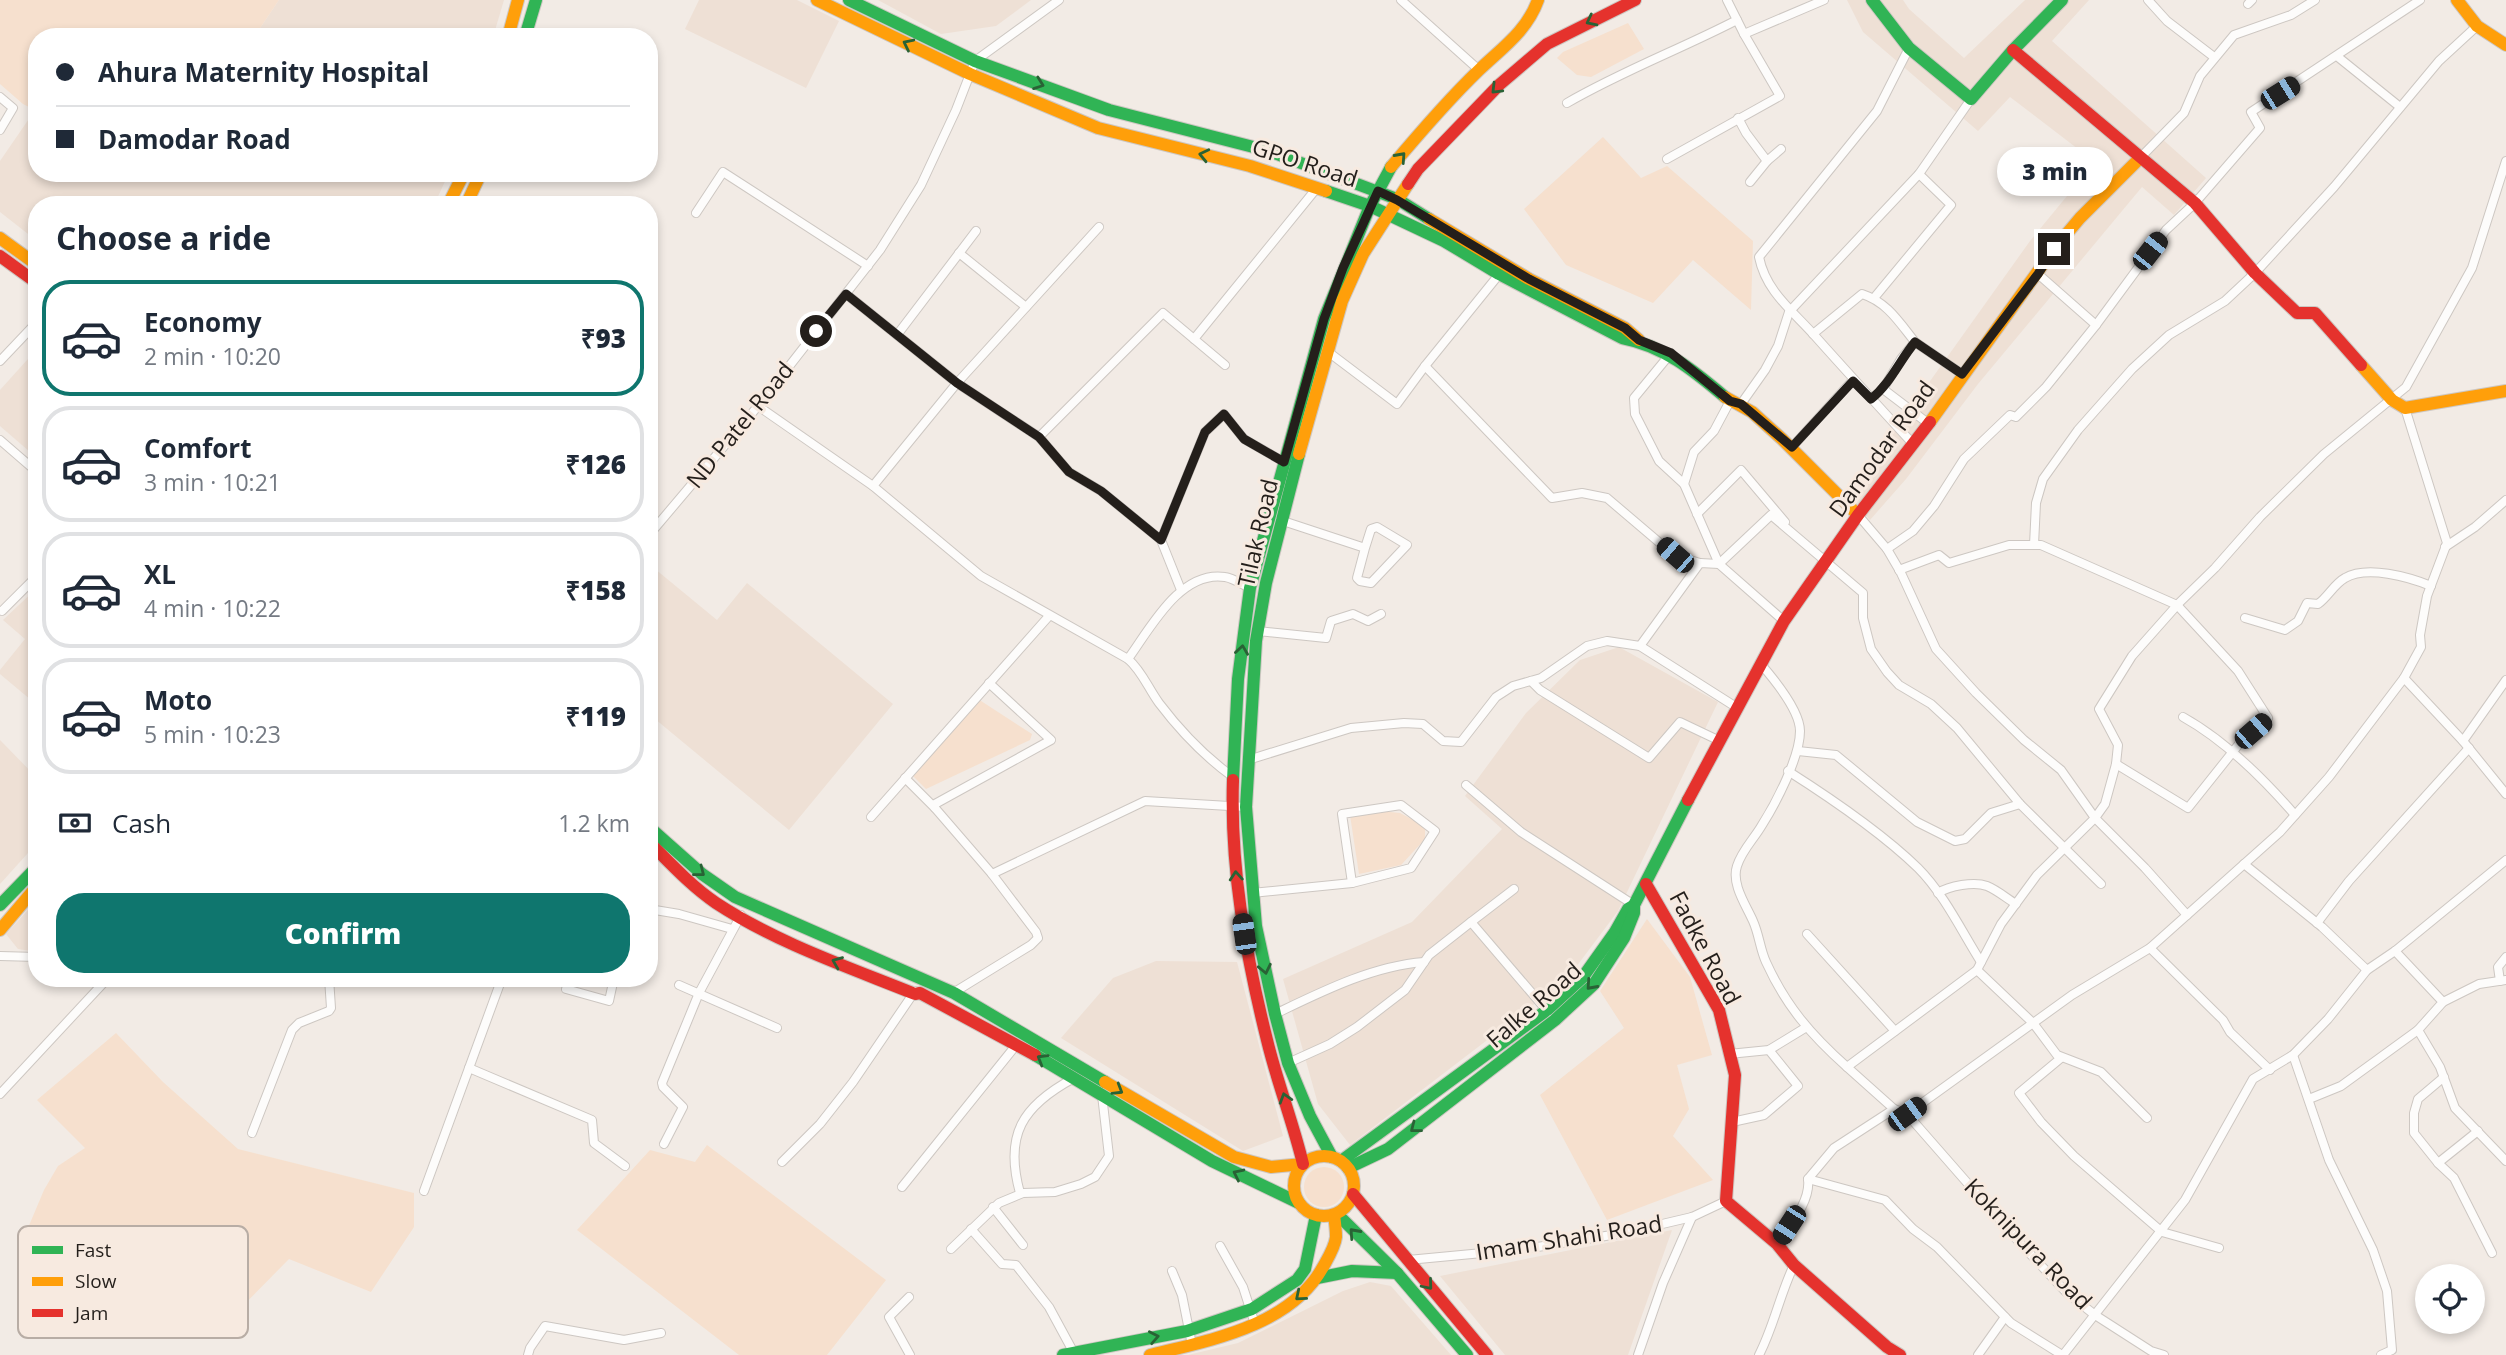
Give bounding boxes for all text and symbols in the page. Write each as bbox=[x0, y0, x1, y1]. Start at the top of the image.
one-way arrow bbox=[1586, 13, 1598, 27]
one-way arrow bbox=[903, 39, 915, 53]
text: Ahura Maternity Hospital bbox=[98, 54, 429, 90]
car bbox=[2257, 73, 2304, 113]
one-way arrow bbox=[1032, 75, 1044, 89]
one-way arrow bbox=[1491, 80, 1504, 93]
text: Damodar Road bbox=[98, 121, 291, 157]
street label: GPO Road bbox=[1248, 130, 1362, 194]
callout: 3 min bbox=[1996, 148, 2112, 196]
one-way arrow bbox=[1198, 149, 1210, 164]
one-way arrow bbox=[1393, 152, 1405, 165]
text: 3 min bbox=[2022, 155, 2088, 187]
text: Choose a ride bbox=[56, 216, 271, 259]
car bbox=[2129, 228, 2172, 274]
route end bbox=[2038, 233, 2070, 265]
text: Economy bbox=[144, 304, 262, 340]
icon: car bbox=[60, 307, 123, 370]
route start bbox=[800, 315, 832, 347]
text: ₹93 bbox=[581, 320, 626, 356]
text: 2 min · 10:20 bbox=[144, 340, 281, 372]
street label: ND Patel Road bbox=[678, 354, 800, 494]
street label: Damodar Road bbox=[1821, 374, 1942, 523]
text: Comfort bbox=[144, 430, 251, 466]
icon: car bbox=[60, 433, 123, 496]
text: ₹126 bbox=[565, 446, 626, 482]
text: 3 min · 10:21 bbox=[144, 466, 281, 498]
street label: Tilak Road bbox=[1229, 476, 1285, 590]
car bbox=[1653, 533, 1698, 577]
text: XL bbox=[144, 556, 176, 592]
icon: car bbox=[60, 559, 123, 622]
text: ₹158 bbox=[565, 572, 626, 608]
text: 4 min · 10:22 bbox=[144, 592, 281, 624]
one-way arrow bbox=[1234, 644, 1249, 655]
text: Moto bbox=[144, 682, 212, 718]
icon: car bbox=[60, 685, 123, 748]
text: ₹119 bbox=[565, 698, 626, 734]
car bbox=[2231, 709, 2276, 753]
text: 5 min · 10:23 bbox=[144, 718, 281, 750]
icon: cash bbox=[56, 804, 94, 842]
text: Cash bbox=[112, 805, 171, 841]
text: 1.2 km bbox=[558, 807, 630, 839]
one-way arrow bbox=[693, 864, 705, 877]
one-way arrow bbox=[1229, 871, 1244, 882]
street label: Fadke Road bbox=[1663, 885, 1749, 1010]
button: Confirm bbox=[56, 893, 630, 973]
car bbox=[1231, 912, 1258, 956]
street label: Falke Road bbox=[1479, 954, 1588, 1054]
one-way arrow bbox=[832, 956, 844, 970]
one-way arrow bbox=[1257, 963, 1272, 975]
one-way arrow bbox=[1587, 977, 1599, 990]
one-way arrow bbox=[1036, 1054, 1049, 1067]
one-way arrow bbox=[1110, 1082, 1123, 1095]
one-way arrow bbox=[1279, 1093, 1293, 1105]
car bbox=[1884, 1093, 1931, 1135]
one-way arrow bbox=[1410, 1120, 1423, 1133]
one-way arrow bbox=[1233, 1168, 1245, 1182]
street label: Koknipura Road bbox=[1958, 1171, 2100, 1316]
car bbox=[1769, 1202, 1810, 1248]
street label: Imam Shahi Road bbox=[1473, 1207, 1664, 1268]
legend bbox=[18, 1226, 248, 1338]
one-way arrow bbox=[1350, 1228, 1363, 1241]
text: Fast bbox=[75, 1237, 111, 1263]
map controls bbox=[2415, 1264, 2485, 1334]
button: locate bbox=[2415, 1264, 2485, 1334]
text: Slow bbox=[75, 1268, 117, 1294]
one-way arrow bbox=[1420, 1276, 1432, 1289]
one-way arrow bbox=[1295, 1287, 1307, 1300]
text: Jam bbox=[73, 1300, 108, 1326]
one-way arrow bbox=[1148, 1331, 1160, 1346]

